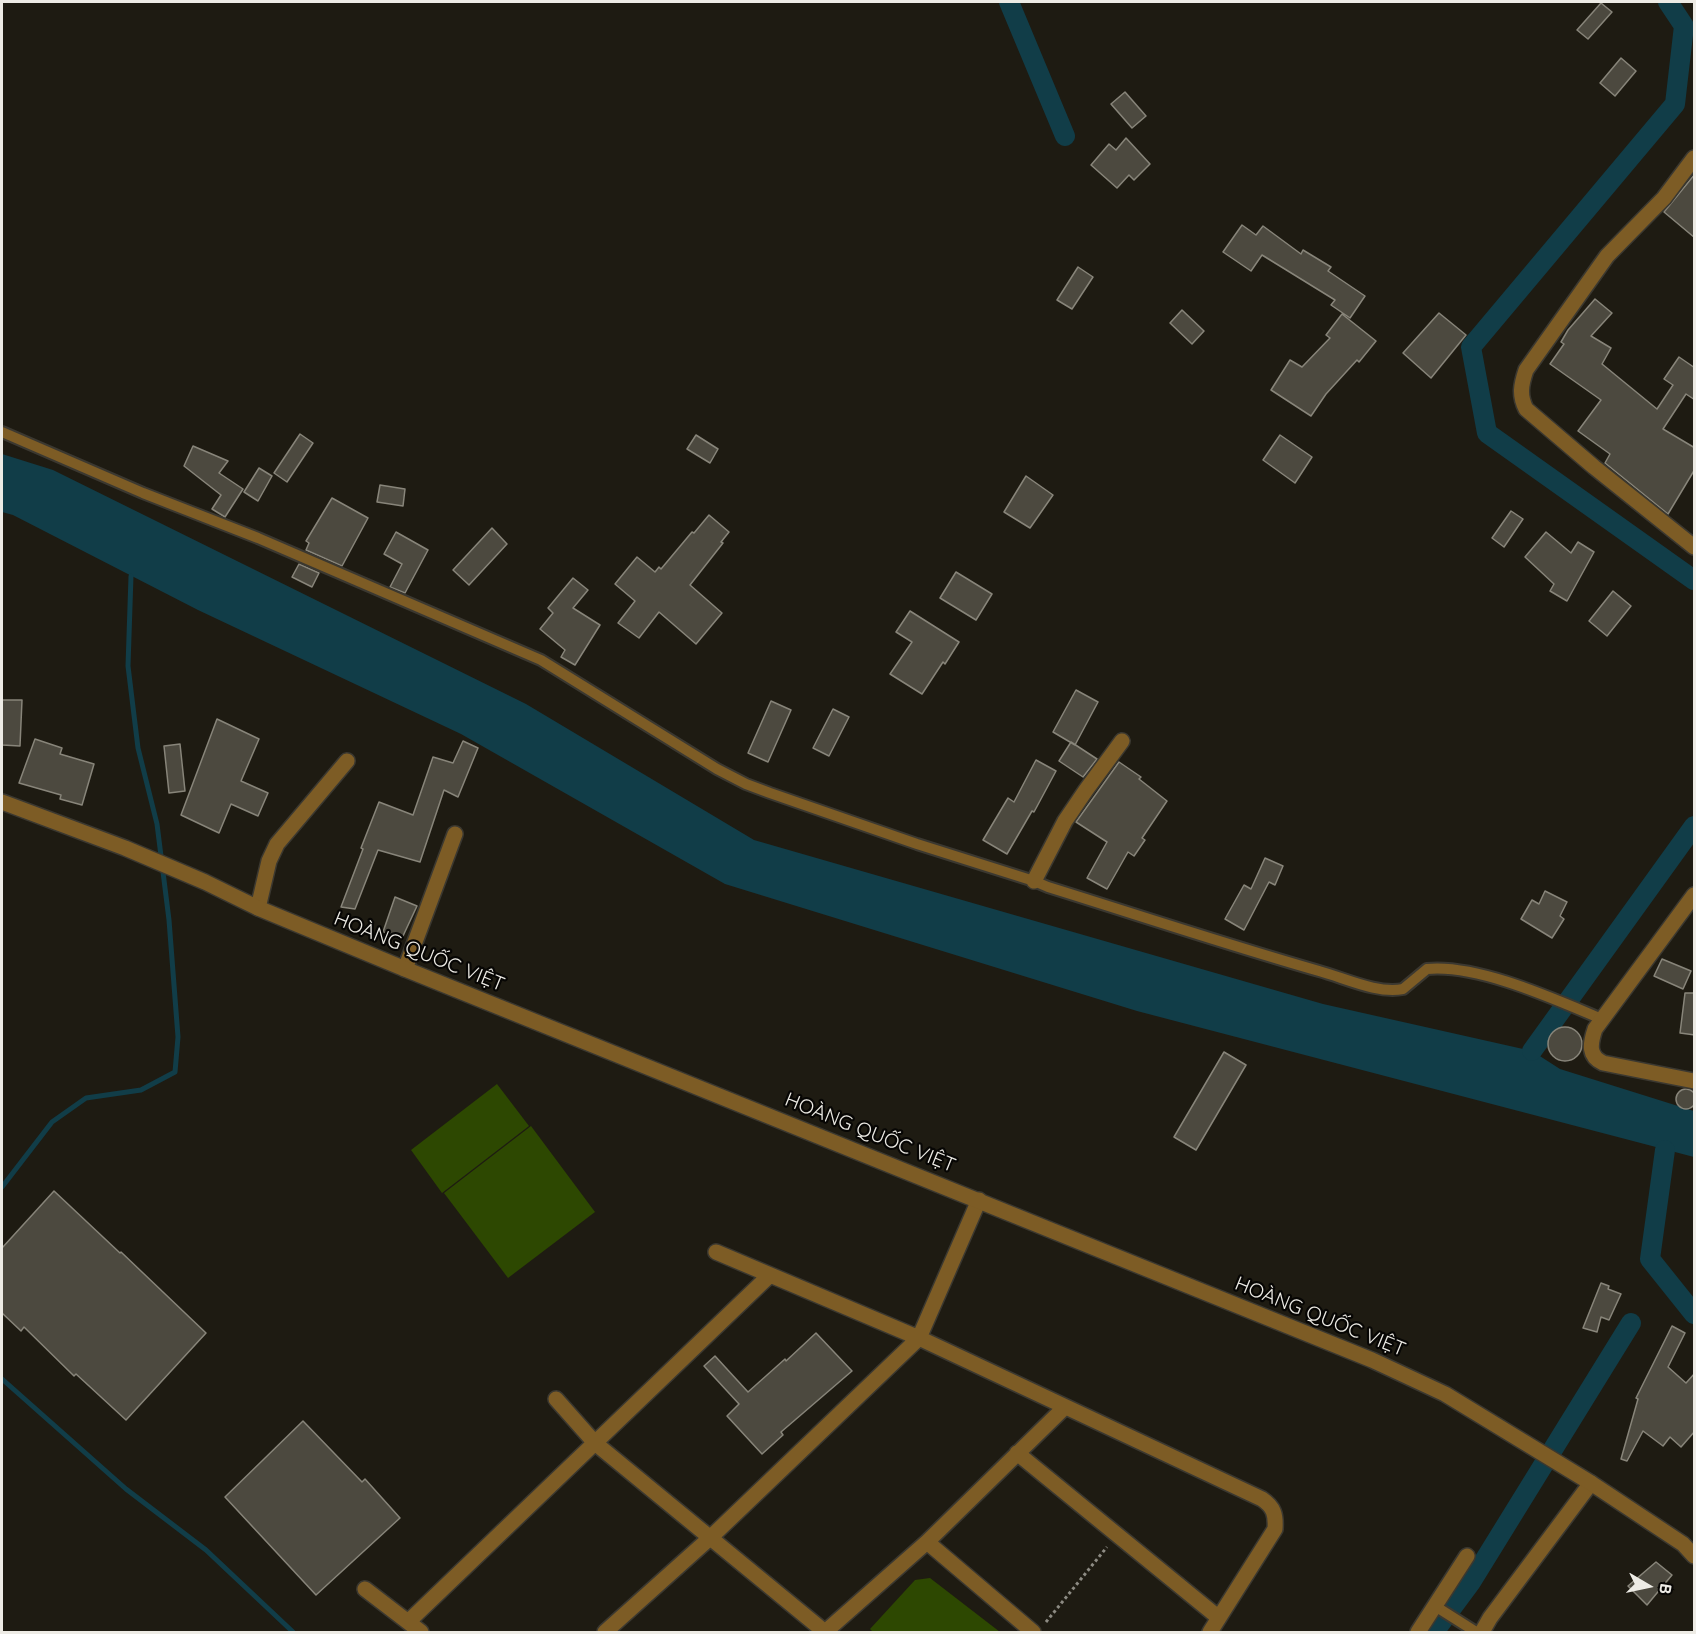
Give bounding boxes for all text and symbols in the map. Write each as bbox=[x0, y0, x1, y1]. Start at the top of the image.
street label: HOÀNG QUỐC VIỆT bbox=[330, 907, 508, 997]
street label: HOÀNG QUỐC VIỆT bbox=[781, 1088, 959, 1178]
street label: HOÀNG QUỐC VIỆT bbox=[1231, 1272, 1409, 1362]
north arrow bbox=[1618, 1556, 1678, 1616]
text: B bbox=[1655, 1582, 1676, 1596]

